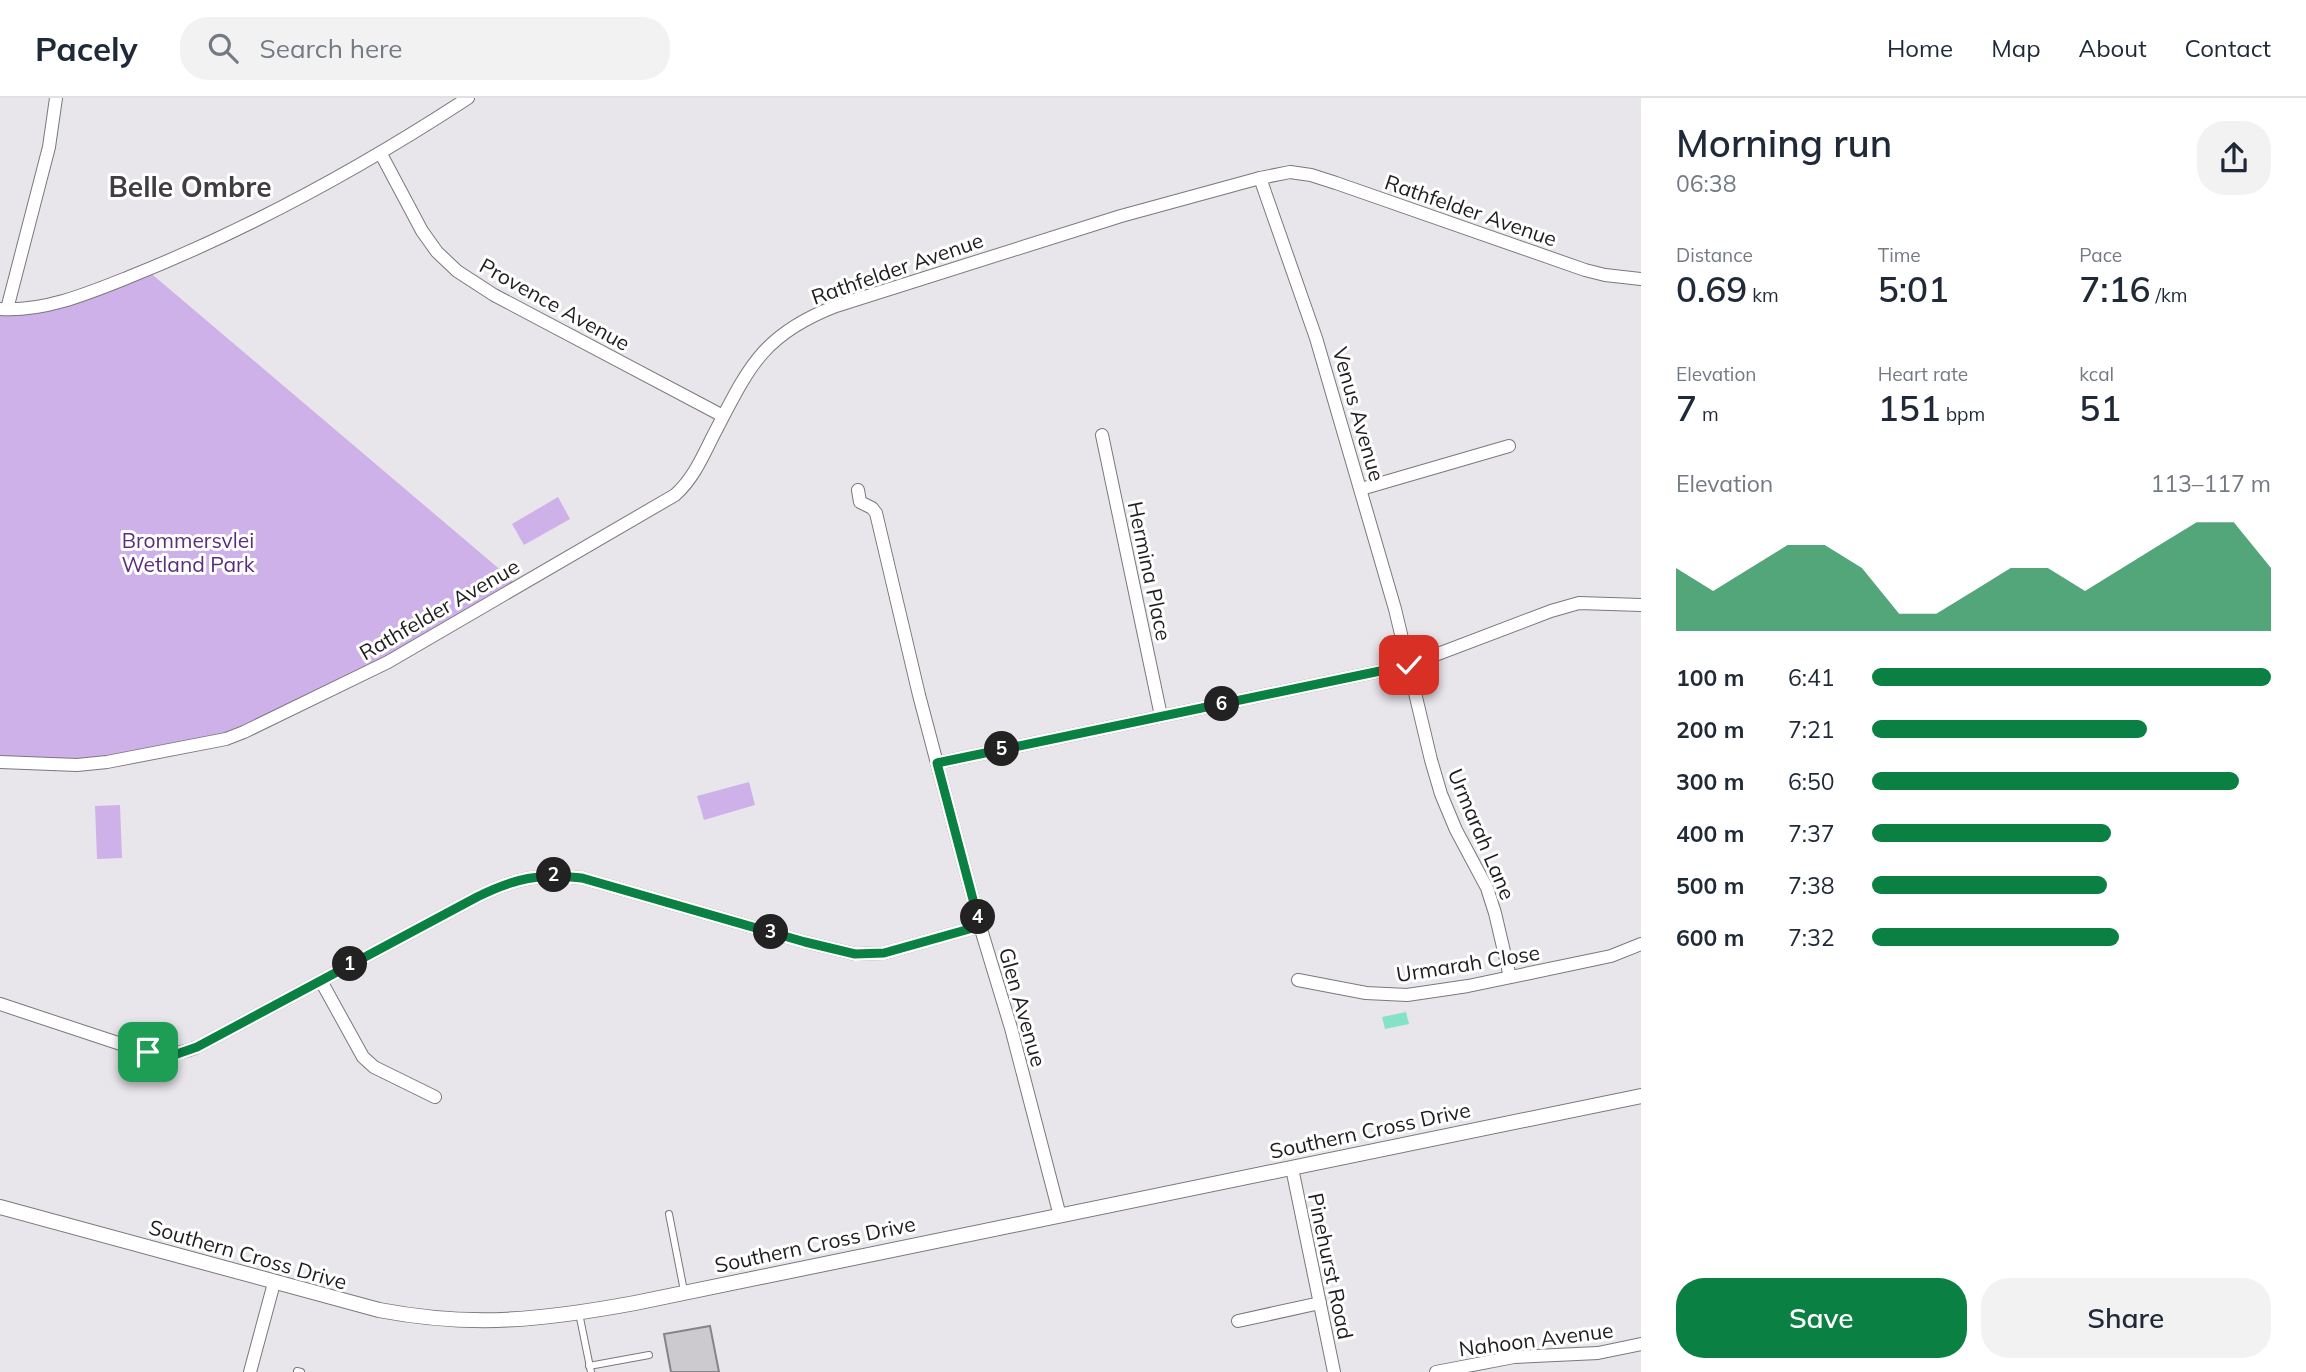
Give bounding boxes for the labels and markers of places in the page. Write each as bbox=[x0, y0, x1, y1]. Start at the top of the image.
pin bbox=[1379, 635, 1439, 695]
pin: 6 bbox=[1204, 686, 1240, 722]
pin: 5 bbox=[984, 732, 1020, 766]
pin: 2 bbox=[536, 858, 572, 892]
pin: 4 bbox=[960, 900, 996, 934]
pin: 3 bbox=[754, 914, 788, 950]
pin: 1 bbox=[332, 946, 368, 982]
pin bbox=[118, 1022, 178, 1082]

